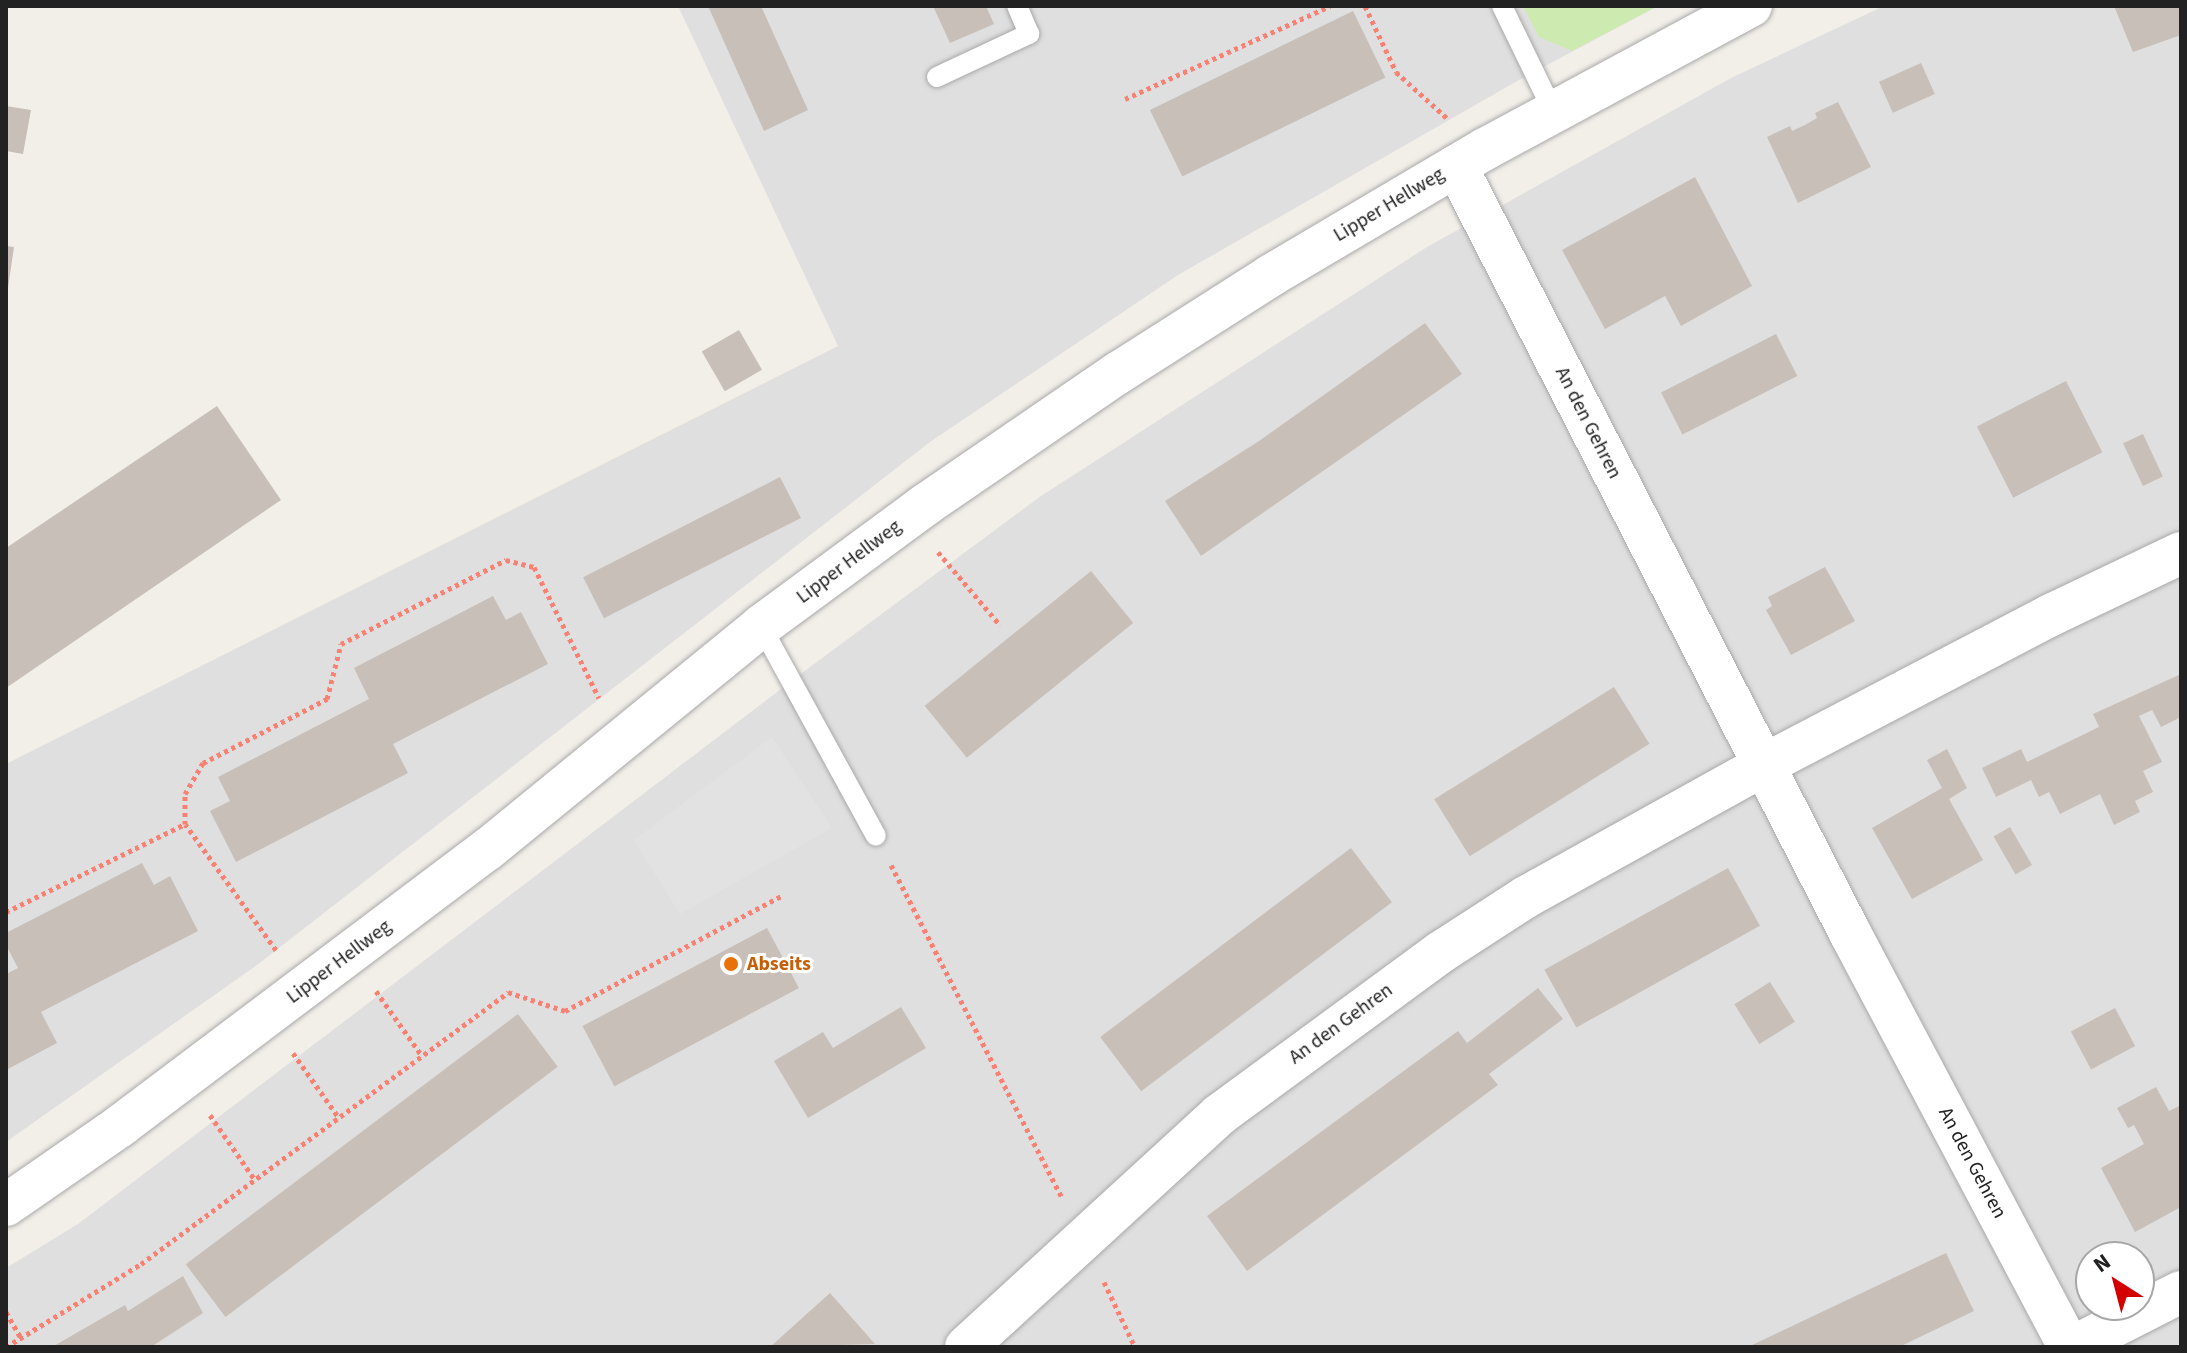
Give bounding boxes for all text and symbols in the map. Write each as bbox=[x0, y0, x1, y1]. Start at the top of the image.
street label: Lipper Hellweg bbox=[1329, 163, 1449, 247]
street label: An den Gehren bbox=[1550, 363, 1626, 483]
street label: Lipper Hellweg bbox=[792, 515, 906, 609]
street label: Lipper Hellweg bbox=[282, 915, 396, 1009]
place label: Abseits bbox=[747, 952, 811, 976]
marker: Abseits bbox=[722, 955, 740, 973]
street label: An den Gehren bbox=[1284, 978, 1398, 1070]
street label: An den Gehren bbox=[1933, 1103, 2011, 1223]
north arrow bbox=[2075, 1241, 2155, 1321]
text: N bbox=[2087, 1246, 2117, 1280]

